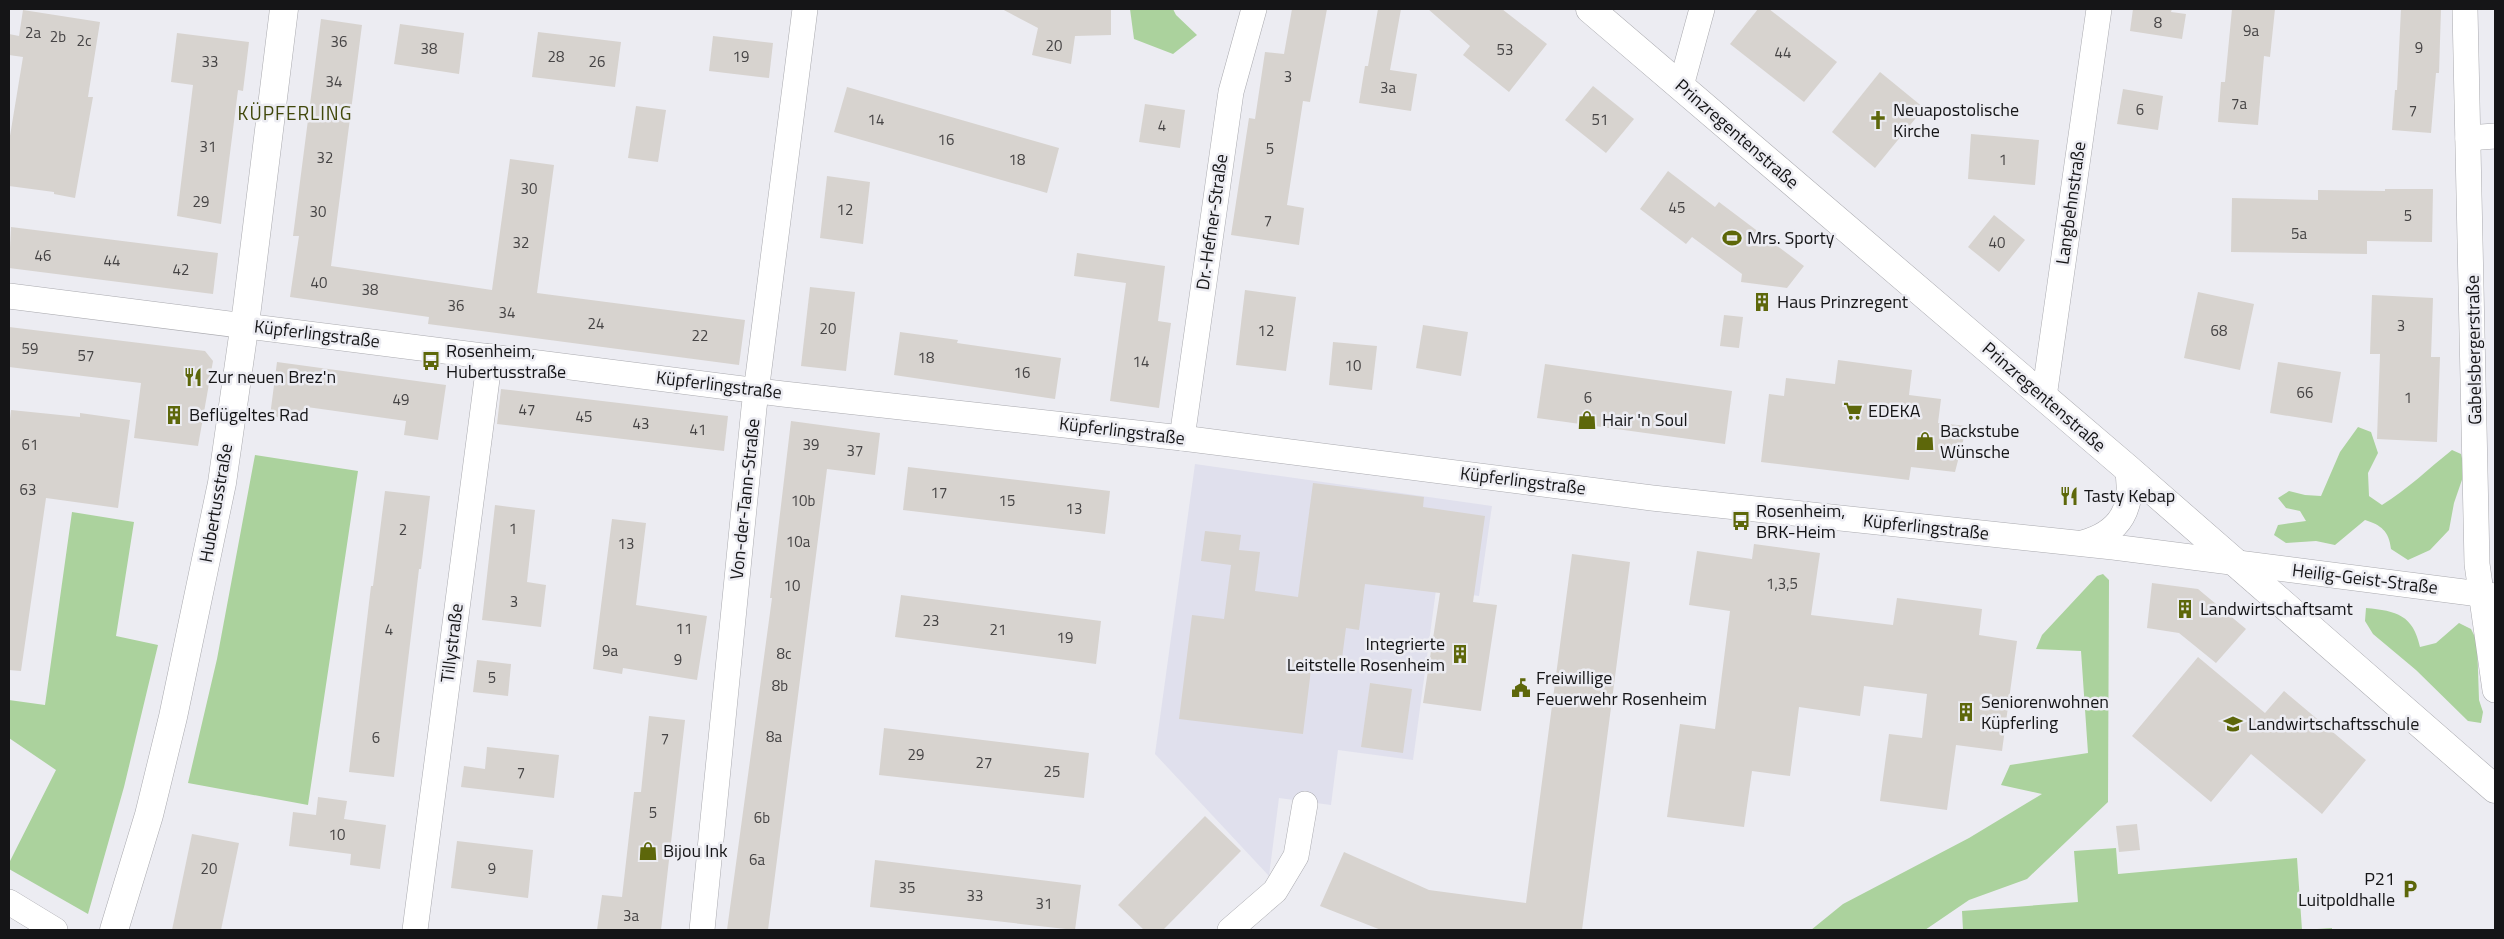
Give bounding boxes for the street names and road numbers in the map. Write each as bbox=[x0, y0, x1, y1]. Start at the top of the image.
street label: Prinzregentenstraße bbox=[1670, 72, 1805, 195]
street label: Langbehnstraße bbox=[2049, 140, 2092, 266]
street label: Dr.-Hefner-Straße bbox=[1189, 152, 1234, 292]
street label: Gabelsbergerstraße bbox=[2459, 275, 2488, 425]
street label: Küpferlingstraße bbox=[253, 312, 382, 355]
street label: Prinzregentenstraße bbox=[1977, 335, 2112, 458]
street label: Küpferlingstraße bbox=[655, 363, 784, 406]
street label: Küpferlingstraße bbox=[1058, 409, 1187, 452]
street label: Von-der-Tann-Straße bbox=[723, 417, 766, 581]
street label: Hubertusstraße bbox=[192, 441, 239, 564]
street label: Küpferlingstraße bbox=[1459, 459, 1588, 502]
street label: Küpferlingstraße bbox=[1862, 506, 1990, 547]
street label: Heilig-Geist-Straße bbox=[2291, 556, 2439, 601]
street label: Tillystraße bbox=[433, 602, 470, 684]

